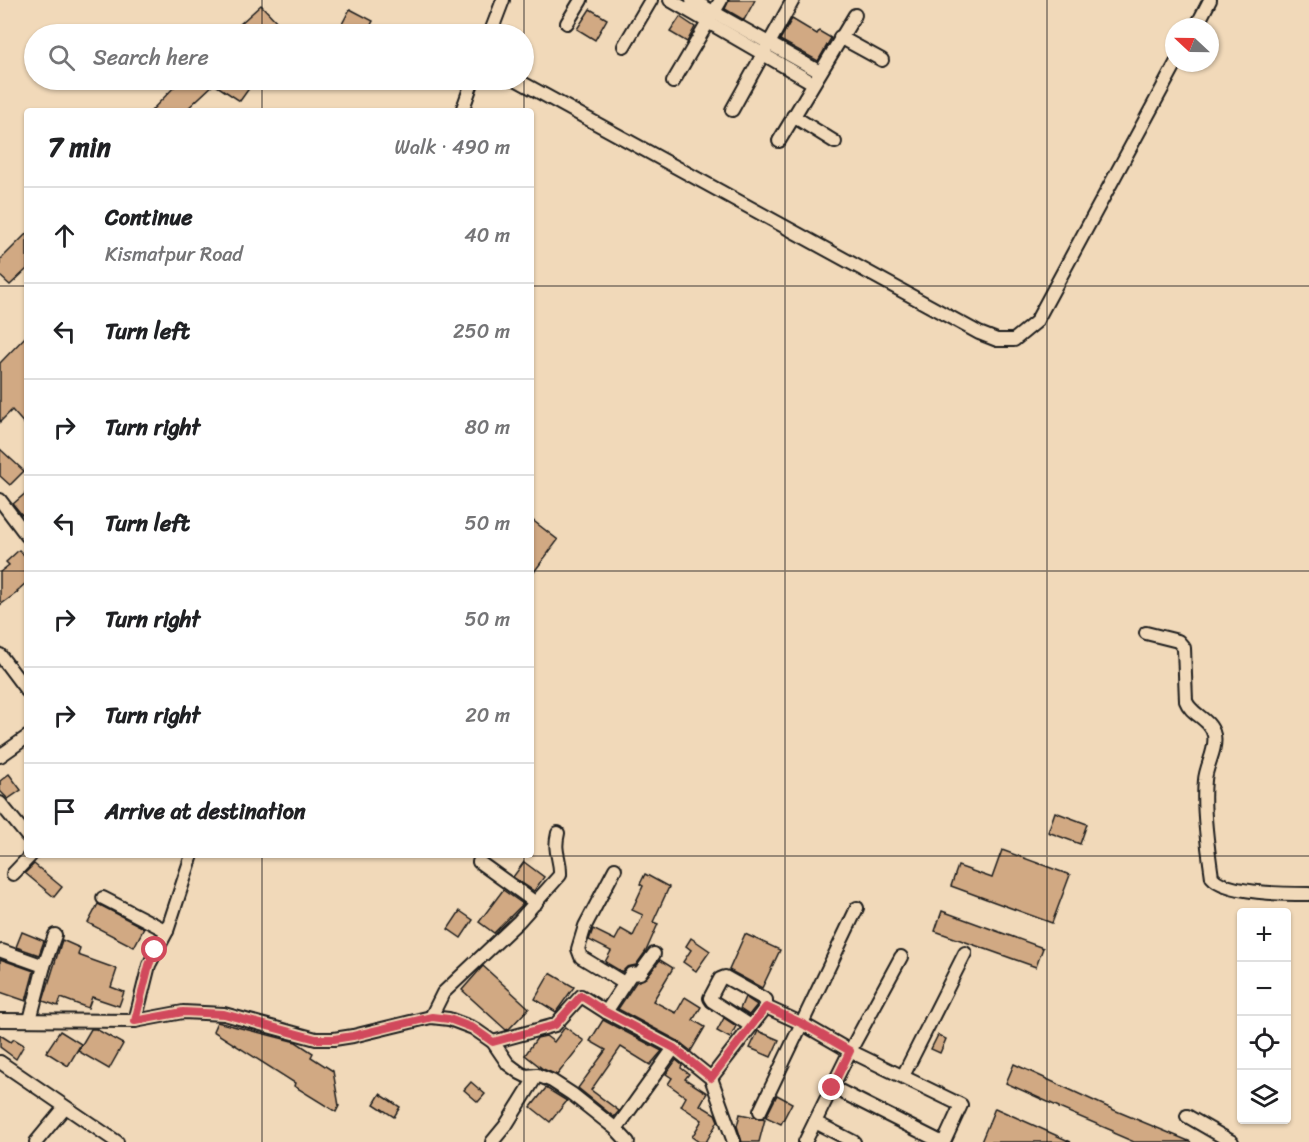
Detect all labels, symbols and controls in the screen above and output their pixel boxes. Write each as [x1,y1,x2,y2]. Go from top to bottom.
north arrow [1165,18,1219,72]
search box [24,24,534,90]
text: Search here [93,38,209,77]
icon: search [45,41,78,74]
text: 7 min [48,124,111,170]
text: Walk · 490 m [394,130,510,165]
text: Continue [105,198,193,237]
text: 40 m [464,218,510,253]
icon: ahead [48,219,81,252]
text: Kismatpur Road [105,237,243,272]
text: Turn left [105,312,190,351]
text: 250 m [453,314,510,349]
icon: left [48,315,81,348]
text: Turn right [105,408,200,447]
text: 80 m [465,410,510,445]
icon: right [48,411,81,444]
text: Turn left [105,504,190,543]
text: 50 m [465,506,510,541]
icon: left [48,507,81,540]
text: Turn right [105,600,200,639]
text: 50 m [465,602,510,637]
icon: right [48,603,81,636]
text: Turn right [105,696,200,735]
text: 20 m [465,698,510,733]
icon: right [48,699,81,732]
text: Arrive at destination [105,792,306,831]
icon: arrive [48,795,81,828]
map controls [1237,908,1291,1124]
button: + [1237,908,1291,962]
route start [141,936,167,962]
button: − [1237,962,1291,1016]
button: locate [1237,1016,1291,1070]
button: layers [1237,1070,1291,1124]
route end [818,1074,844,1100]

